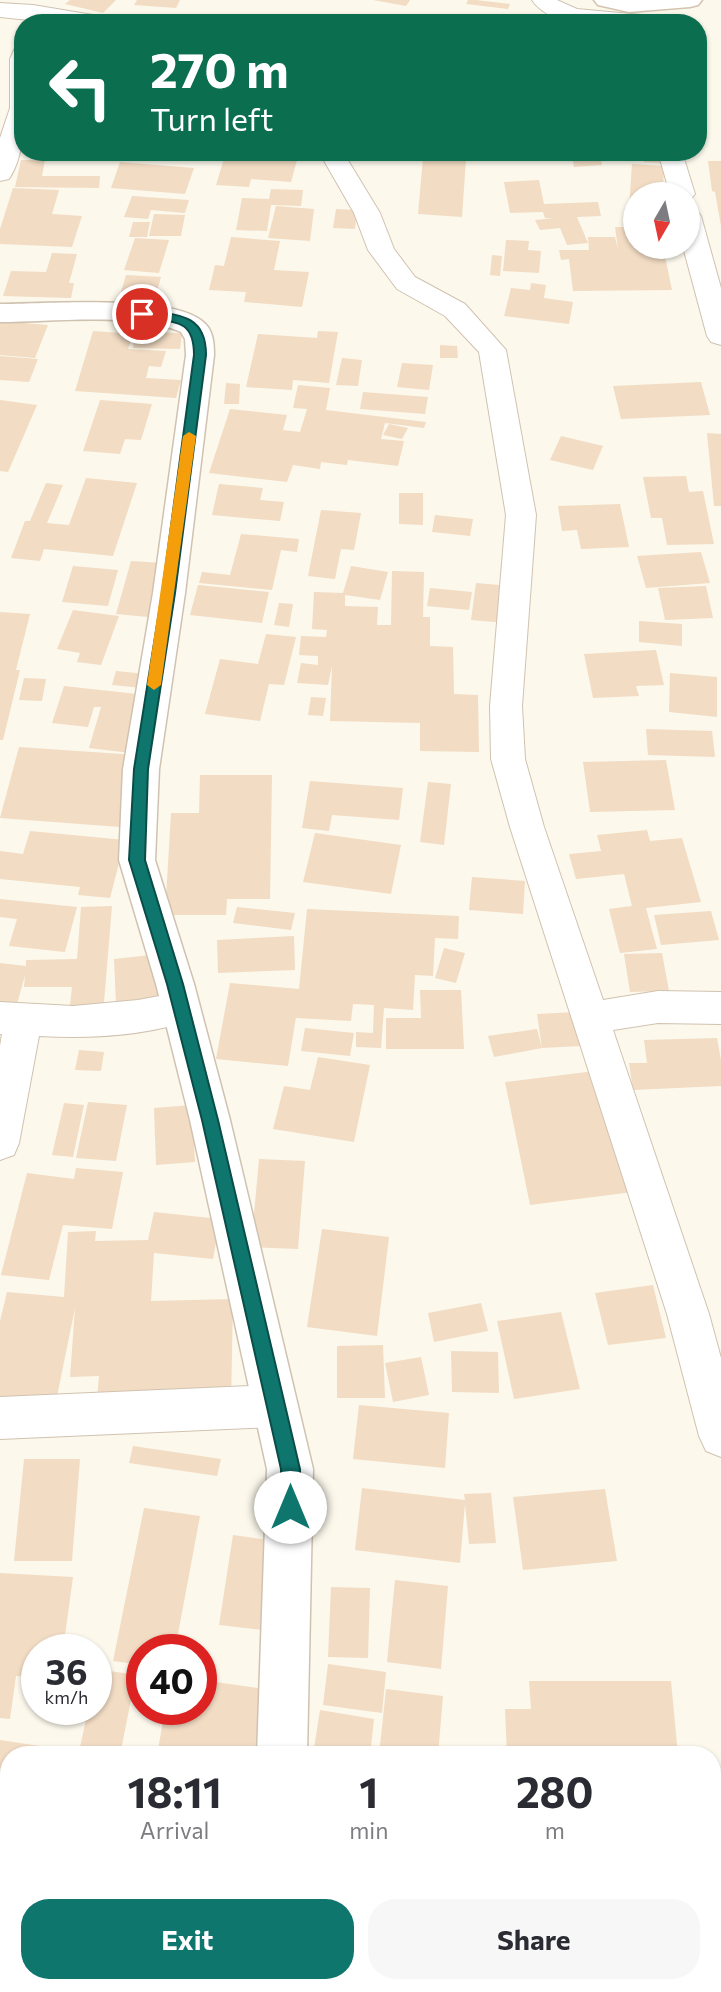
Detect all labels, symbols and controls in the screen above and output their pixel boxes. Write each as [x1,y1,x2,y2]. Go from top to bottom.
text: 270 m [150,38,289,98]
icon: left [35,42,126,133]
text: Turn left [150,98,274,138]
north arrow [623,182,700,259]
map controls [623,182,700,259]
pin [112,284,172,344]
icon: arrive [123,295,161,333]
position arrow [253,1470,327,1544]
speed limit sign: 40 [126,1634,217,1725]
text: 36 [46,1649,87,1692]
text: km/h [45,1686,88,1708]
text: 18:11 [128,1765,222,1817]
text: 1 [359,1765,378,1817]
text: 280 [516,1765,593,1817]
text: Arrival [140,1816,209,1844]
text: min [349,1816,388,1844]
text: m [545,1816,565,1844]
button: Exit [21,1899,354,1979]
button: Share [368,1899,700,1979]

